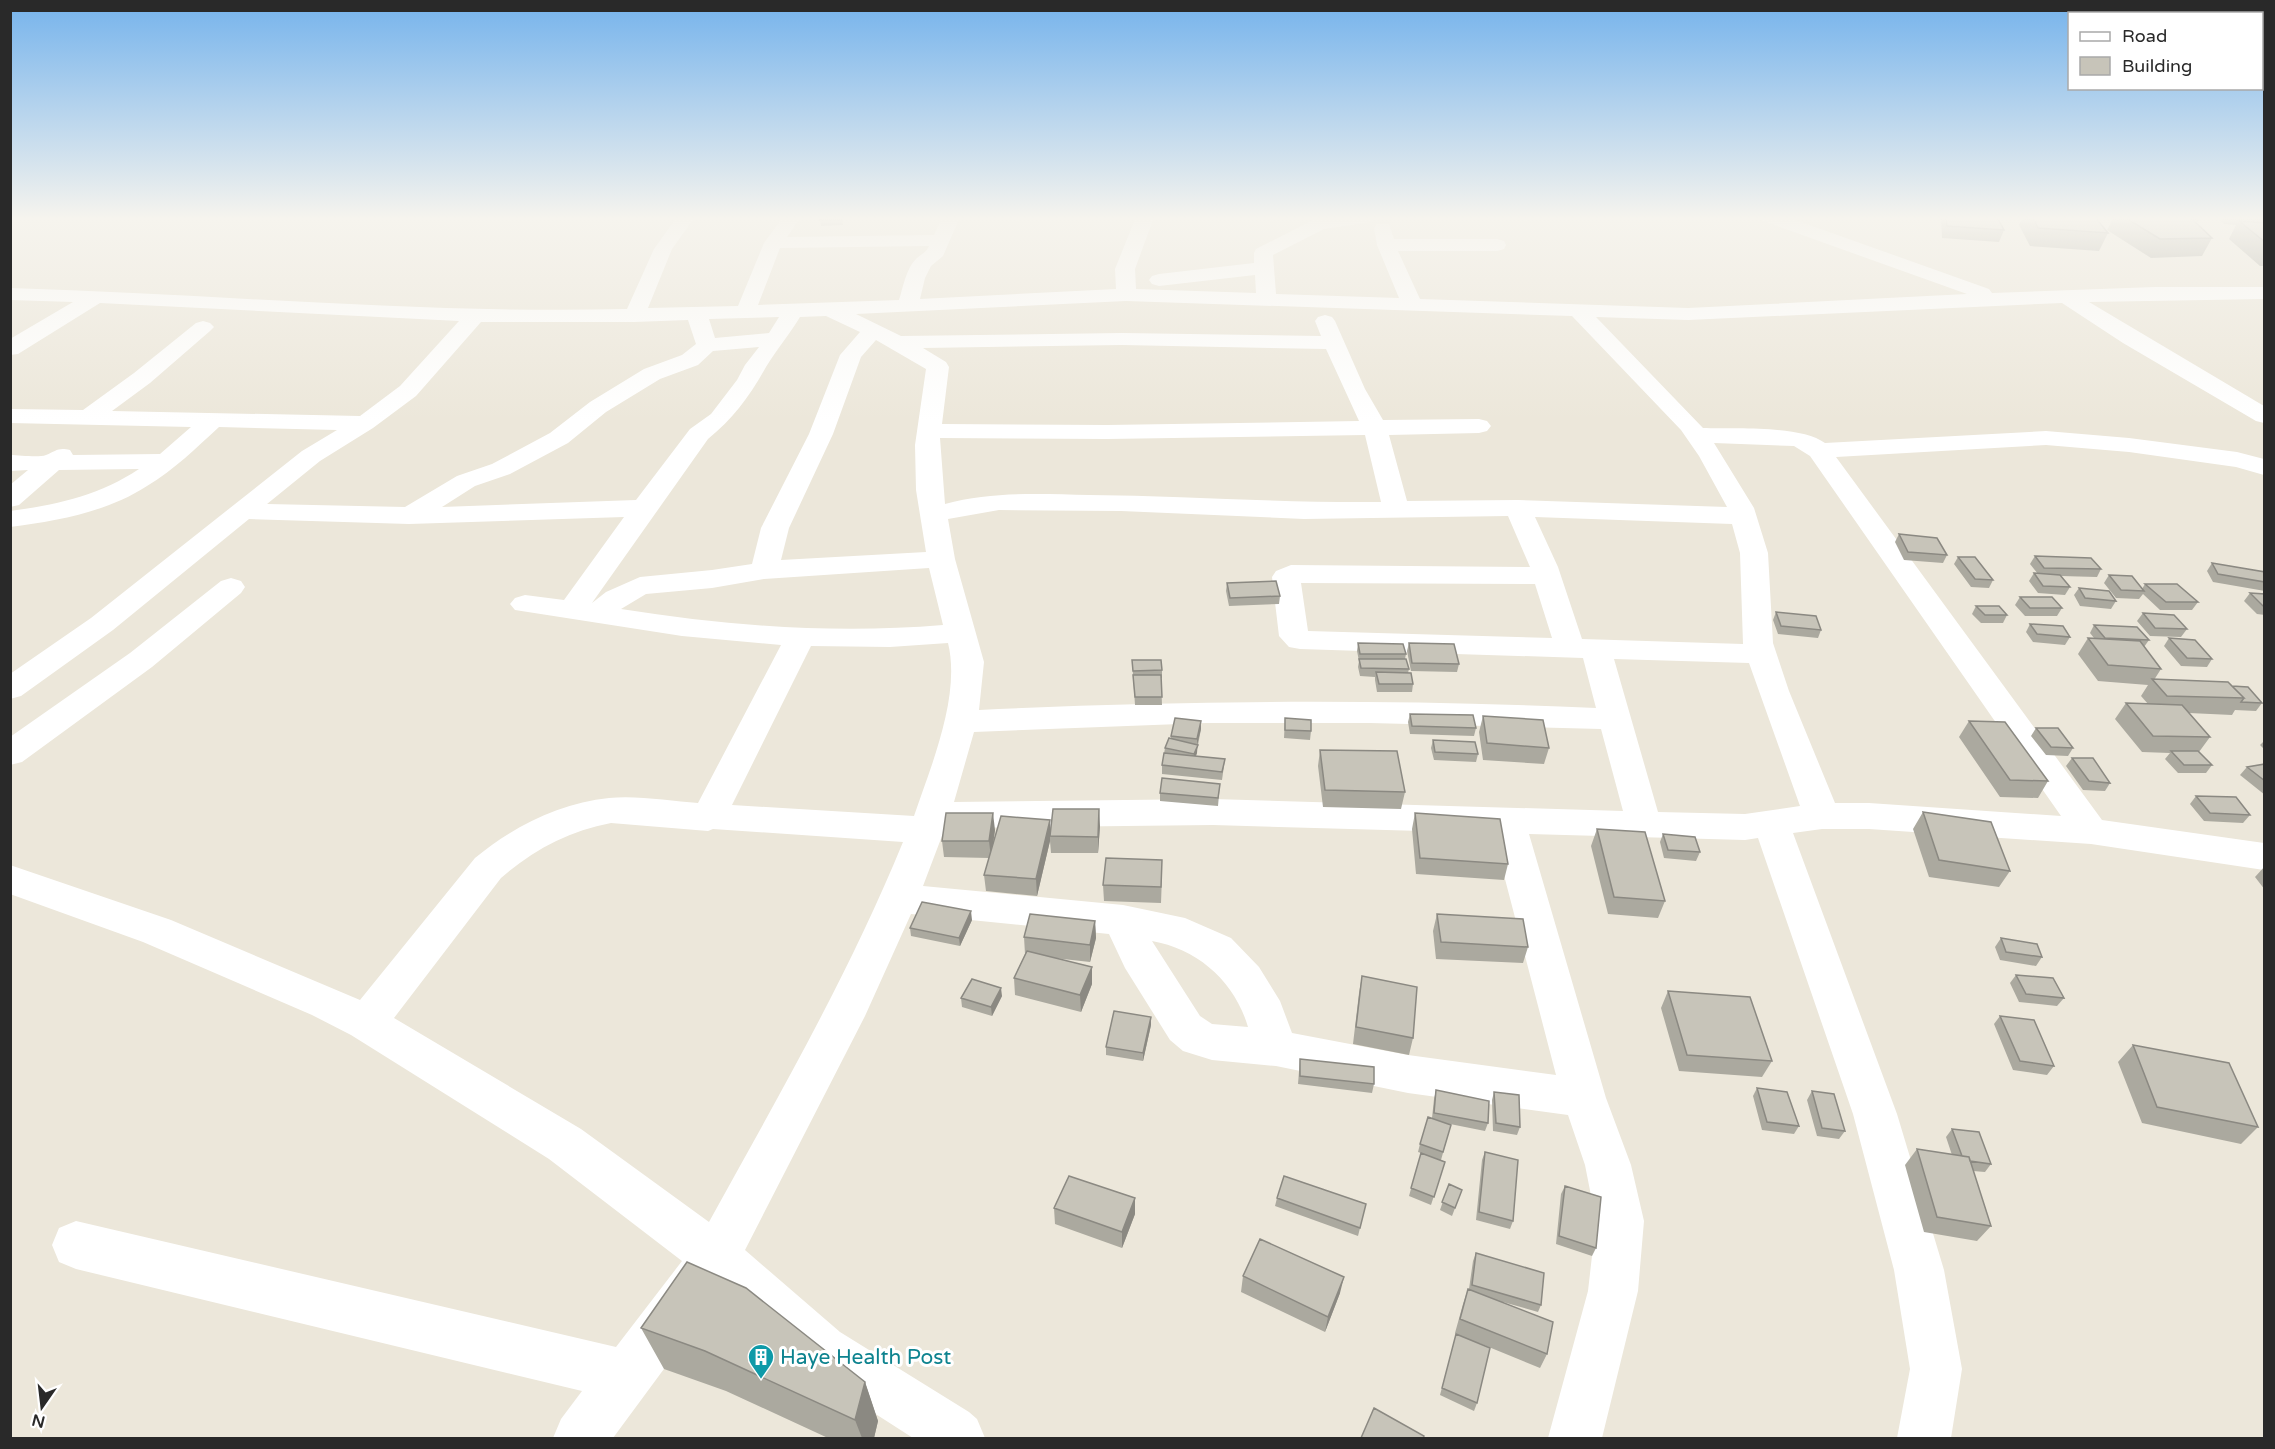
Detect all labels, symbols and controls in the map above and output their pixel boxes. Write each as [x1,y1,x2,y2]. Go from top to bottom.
legend [2068,12,2263,90]
text: Road [2122,25,2167,47]
text: Building [2122,55,2192,77]
building icon: Haye Health Post [746,1342,776,1380]
place label: Haye Health Post [780,1345,951,1370]
north arrow [12,1377,72,1437]
text: N [30,1409,47,1432]

